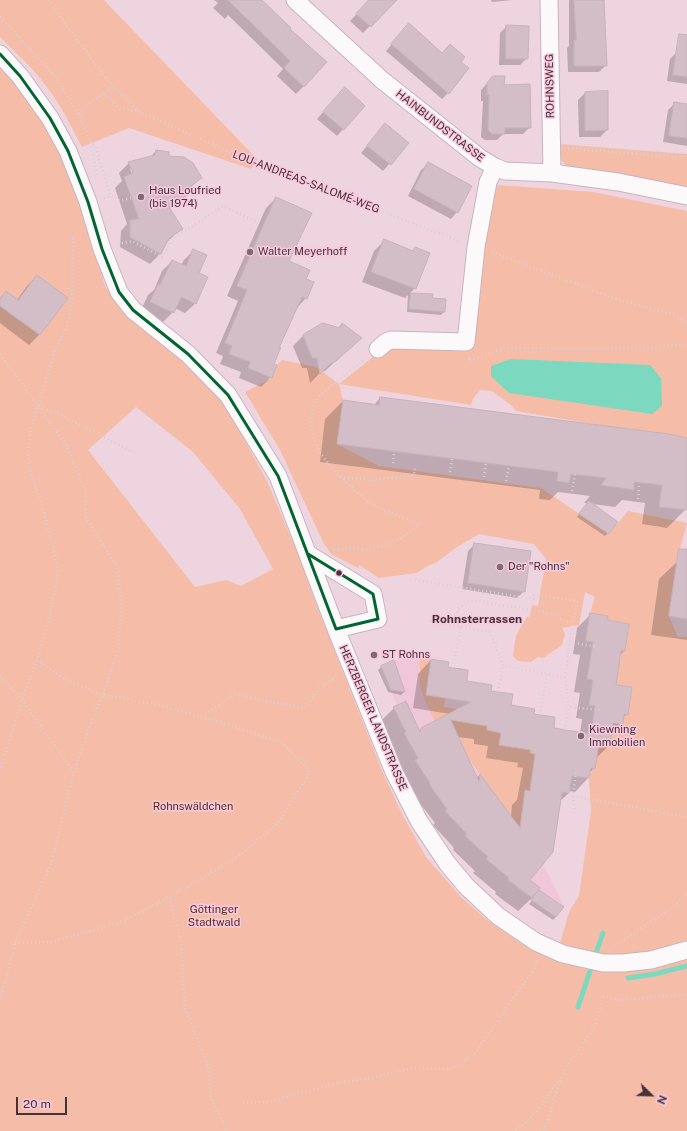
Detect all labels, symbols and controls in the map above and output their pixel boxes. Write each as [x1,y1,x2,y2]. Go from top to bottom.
street label: ROHNSWEG [543,54,557,118]
street label: HAINBUNDSTRASSE [393,87,487,165]
street label: LOU-ANDREAS-SALOMÉ-WEG [230,148,382,216]
place label: Haus Loufried (bis 1974) [149,184,221,210]
marker: Haus Loufried (bis 1974) [136,192,146,202]
place label: Walter Meyerhoff [258,245,347,259]
marker: Walter Meyerhoff [245,247,255,257]
place label: Der "Rohns" [508,560,570,574]
marker: Der "Rohns" [495,562,505,572]
unlabelled marker [334,568,344,578]
district label: Rohnsterrassen [432,612,522,626]
street label: HERZBERGER LANDSTRASSE [336,643,410,793]
place label: ST Rohns [382,648,430,662]
marker: ST Rohns [369,650,379,660]
place label: Kiewning Immobilien [589,723,645,749]
marker: Kiewning Immobilien [576,731,586,741]
park label: Rohnswäldchen [153,800,233,814]
park label: Göttinger Stadtwald [188,903,240,929]
north arrow [631,1075,671,1115]
scale bar [18,1089,69,1115]
text: N [655,1093,669,1106]
text: 20 m [23,1097,51,1111]

